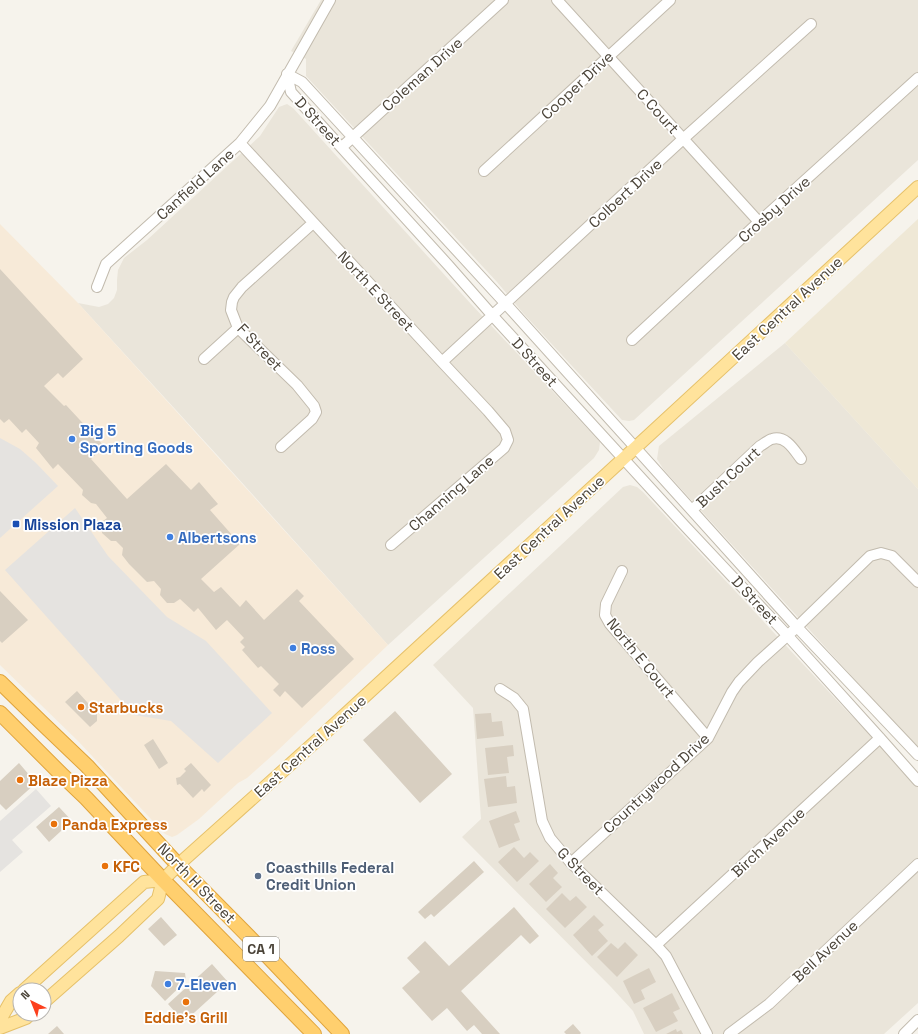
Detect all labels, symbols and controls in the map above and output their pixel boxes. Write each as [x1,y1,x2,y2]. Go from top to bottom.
street label: Coleman Drive [378,33,466,115]
street label: Cooper Drive [537,47,617,123]
street label: C Court [633,85,683,138]
street label: D Street [291,92,345,150]
street label: Canfield Lane [152,144,238,224]
street label: Colbert Drive [584,154,666,232]
street label: Crosby Drive [734,171,814,246]
street label: North E Street [334,247,418,335]
street label: East Central Avenue [728,252,846,364]
street label: F Street [233,319,287,375]
street label: D Street [508,333,562,391]
place label: Big 5 Sporting Goods [80,421,193,457]
marker: Big 5 Sporting Goods [67,434,77,444]
street label: Bush Court [692,442,764,511]
street label: Channing Lane [404,451,498,535]
street label: East Central Avenue [490,471,608,583]
place label: Mission Plaza [24,515,122,534]
marker: Mission Plaza [11,519,21,529]
place label: Albertsons [178,528,257,547]
marker: Albertsons [165,532,175,542]
street label: D Street [728,572,782,628]
street label: North E Court [603,614,679,702]
place label: Ross [301,639,336,658]
marker: Ross [288,643,298,653]
street label: East Central Avenue [250,691,370,801]
place label: Starbucks [89,698,163,717]
marker: Starbucks [76,702,86,712]
street label: Countrywood Drive [599,729,713,837]
place label: Blaze Pizza [28,771,108,790]
marker: Blaze Pizza [15,775,25,785]
street label: Birch Avenue [727,803,809,881]
place label: Panda Express [62,815,168,834]
marker: Panda Express [49,819,59,829]
street label: North H Street [154,839,240,927]
street label: G Street [553,843,609,899]
place label: KFC [113,857,140,876]
place label: Coasthills Federal Credit Union [266,858,394,894]
marker: KFC [100,861,110,871]
marker: Coasthills Federal Credit Union [253,871,263,881]
street label: Bell Avenue [788,916,862,986]
road number: CA 1 [243,937,279,961]
place label: 7-Eleven [176,975,237,994]
marker: 7-Eleven [163,979,173,989]
north arrow [12,982,52,1022]
text: N [18,987,33,1002]
marker: Eddie's Grill [181,997,191,1007]
place label: Eddie's Grill [144,1008,228,1027]

